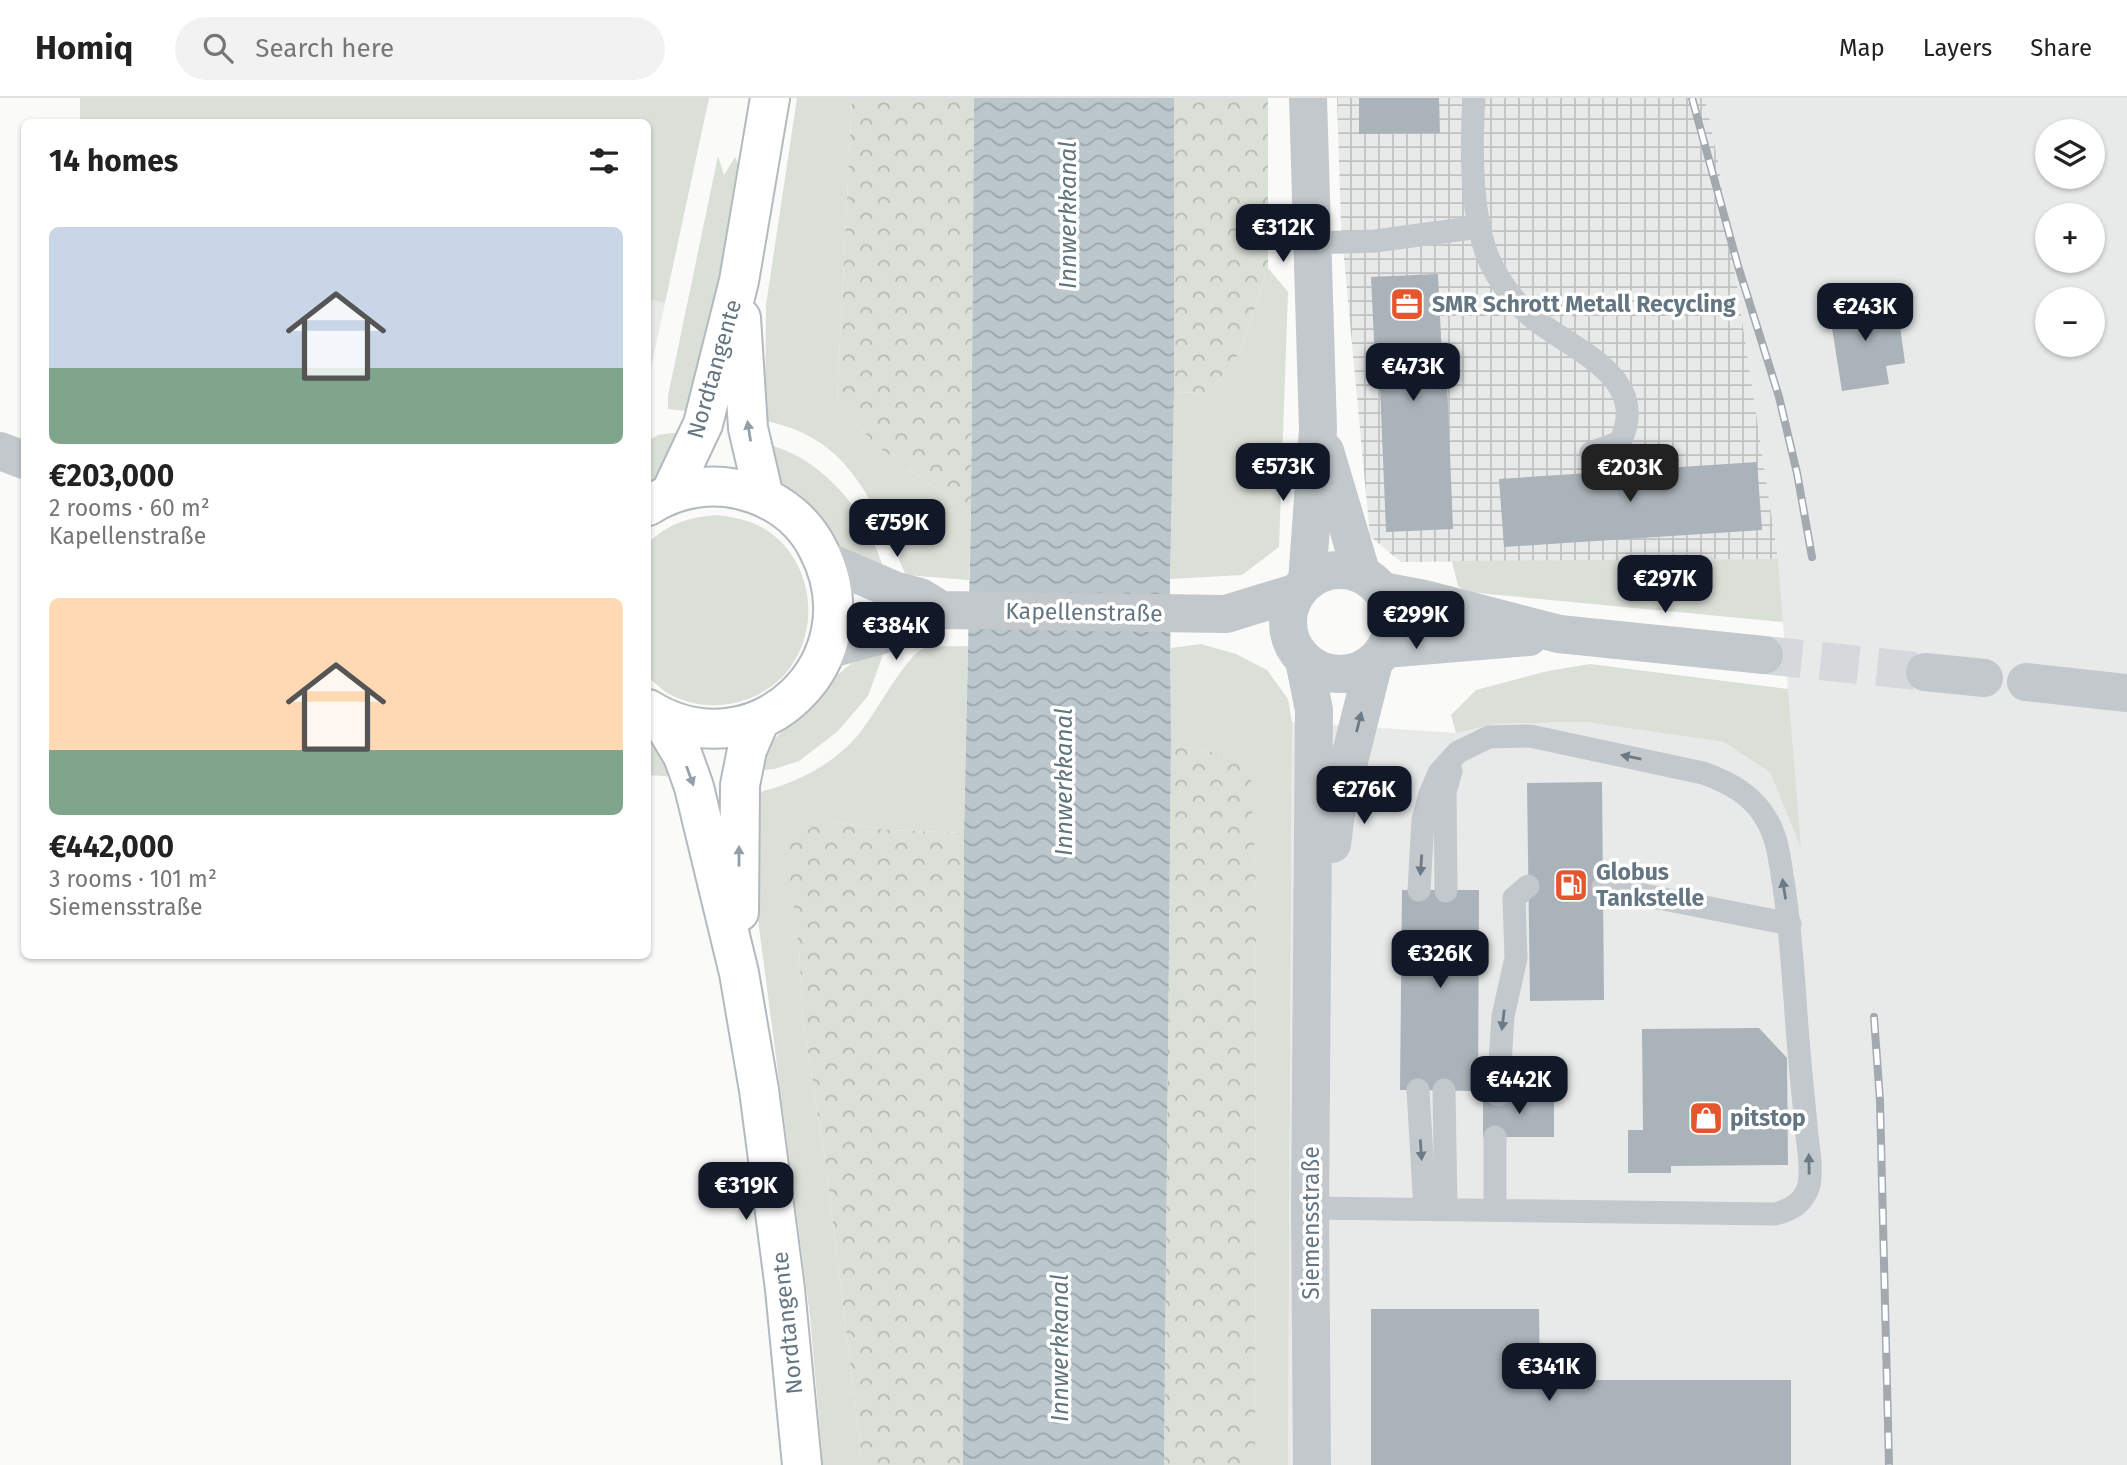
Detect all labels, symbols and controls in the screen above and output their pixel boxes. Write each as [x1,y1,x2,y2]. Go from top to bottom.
search box [175,17,665,80]
text: Homiq [35,28,133,68]
icon: search [199,29,237,67]
text: Search here [255,33,394,64]
text: Map [1839,34,1885,62]
text: Layers [1923,34,1992,62]
text: Share [2030,34,2092,62]
map controls [2035,119,2105,357]
button: layers [2035,119,2105,189]
water label: Innwerkkanal [1054,141,1082,289]
icon: filters [585,142,623,180]
text: 14 homes [49,143,178,179]
button: + [2035,203,2105,273]
pin: €312K [1234,204,1332,264]
text: €312K [1252,213,1314,241]
icon: home [273,273,399,399]
pin: €243K [1816,284,1914,343]
office icon: SMR Schrott Metall Recycling [1388,285,1426,323]
button: − [2035,287,2105,357]
place label: SMR Schrott Metall Recycling [1432,290,1736,318]
text: €243K [1833,292,1897,320]
street label: Nordtangente [681,296,747,442]
pin: €473K [1364,344,1462,403]
text: €473K [1382,352,1444,380]
one-way arrow [743,420,754,442]
pin: €573K [1234,444,1332,503]
pin: €203K [1581,444,1679,504]
text: €573K [1252,452,1314,480]
text: €203K [1598,453,1663,481]
text: €203,000 [49,458,174,494]
text: 2 rooms · 60 m² [49,494,210,522]
pin: €759K [848,500,946,559]
text: €759K [865,508,929,536]
text: Kapellenstraße [49,522,206,550]
pin: €297K [1616,556,1714,615]
text: €297K [1634,564,1696,592]
pin: €299K [1367,592,1465,651]
street label: Kapellenstraße [1005,597,1163,627]
text: €299K [1383,600,1449,628]
pin: €384K [847,602,945,662]
text: €384K [863,611,929,639]
icon: home [273,644,399,770]
water label: Innwerkkanal [1050,708,1078,856]
one-way arrow [1354,711,1365,733]
one-way arrow [1620,752,1642,763]
one-way arrow [685,766,696,787]
pin: €276K [1315,766,1413,826]
text: €276K [1333,775,1395,803]
text: €442,000 [49,829,174,865]
one-way arrow [734,845,745,867]
one-way arrow [1415,854,1426,876]
place label: Globus Tankstelle [1596,858,1705,912]
text: 3 rooms · 101 m² [49,865,217,893]
fuel station icon: Globus Tankstelle [1552,866,1590,904]
one-way arrow [1778,878,1789,900]
text: Siemensstraße [49,893,203,921]
pin: €326K [1391,930,1489,990]
text: €326K [1408,939,1472,967]
one-way arrow [1498,1009,1509,1031]
pin: €442K [1470,1056,1568,1116]
text: €442K [1487,1065,1551,1093]
shop icon: pitstop [1687,1099,1725,1137]
place label: pitstop [1730,1104,1806,1132]
one-way arrow [1416,1139,1427,1161]
street label: Siemensstraße [1297,1146,1325,1300]
one-way arrow [1803,1153,1815,1175]
pin: €319K [697,1162,795,1222]
text: €319K [714,1171,778,1199]
street label: Nordtangente [766,1250,808,1396]
water label: Innwerkkanal [1046,1274,1074,1422]
pin: €341K [1500,1344,1598,1403]
text: €341K [1518,1352,1580,1380]

